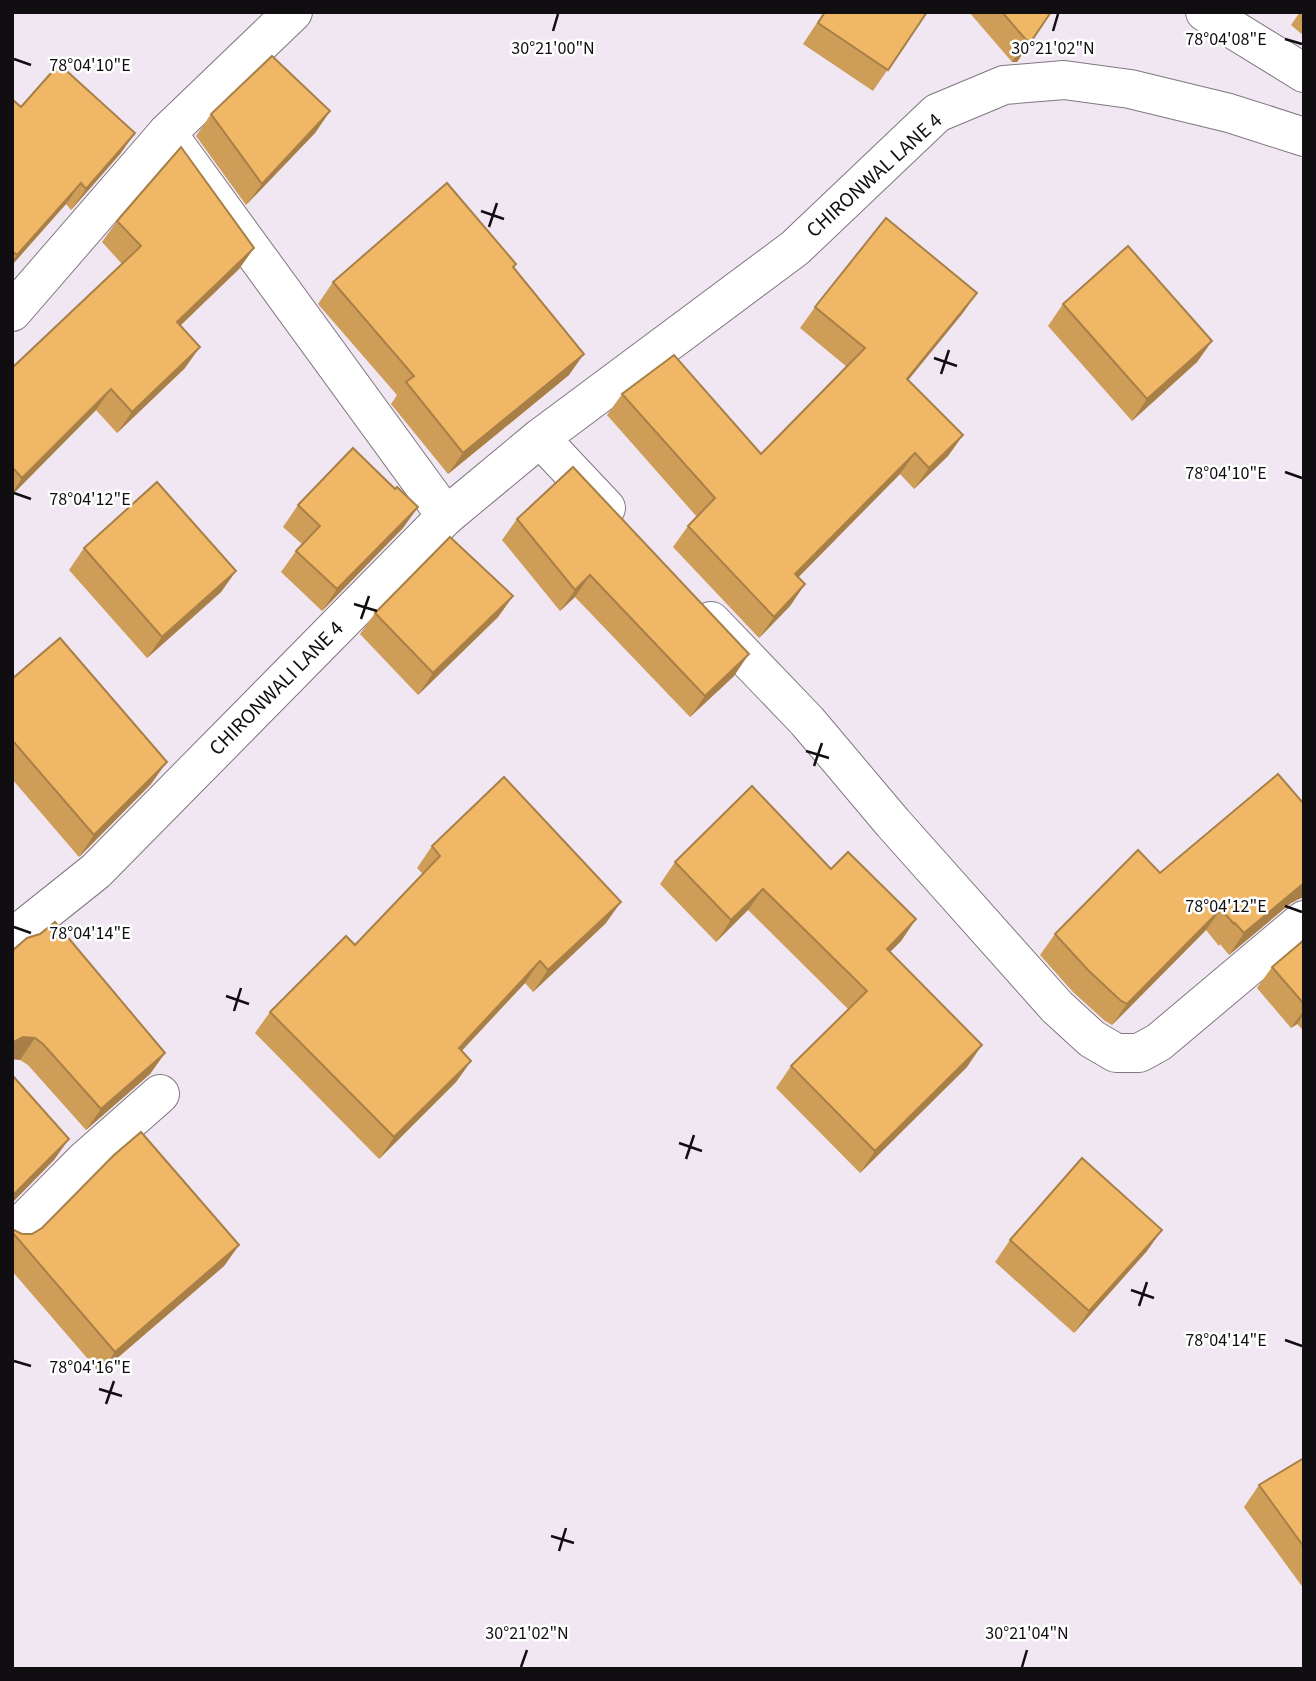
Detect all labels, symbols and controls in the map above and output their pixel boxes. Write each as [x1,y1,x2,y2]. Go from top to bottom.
text: 78°04'08"E [1185,27,1267,52]
text: 30°21'00"N [511,36,595,61]
text: 30°21'02"N [1011,36,1095,61]
text: 78°04'10"E [49,53,131,78]
street label: CHIRONWAL LANE 4 [799,106,949,244]
text: 78°04'10"E [1185,461,1267,486]
text: 78°04'12"E [49,487,131,512]
street label: CHIRONWALI LANE 4 [202,614,350,762]
text: 78°04'12"E [1185,894,1267,919]
text: 78°04'14"E [49,921,131,946]
text: 78°04'14"E [1185,1328,1267,1353]
text: 78°04'16"E [49,1355,131,1380]
text: 30°21'02"N [485,1621,569,1646]
text: 30°21'04"N [985,1621,1069,1646]

